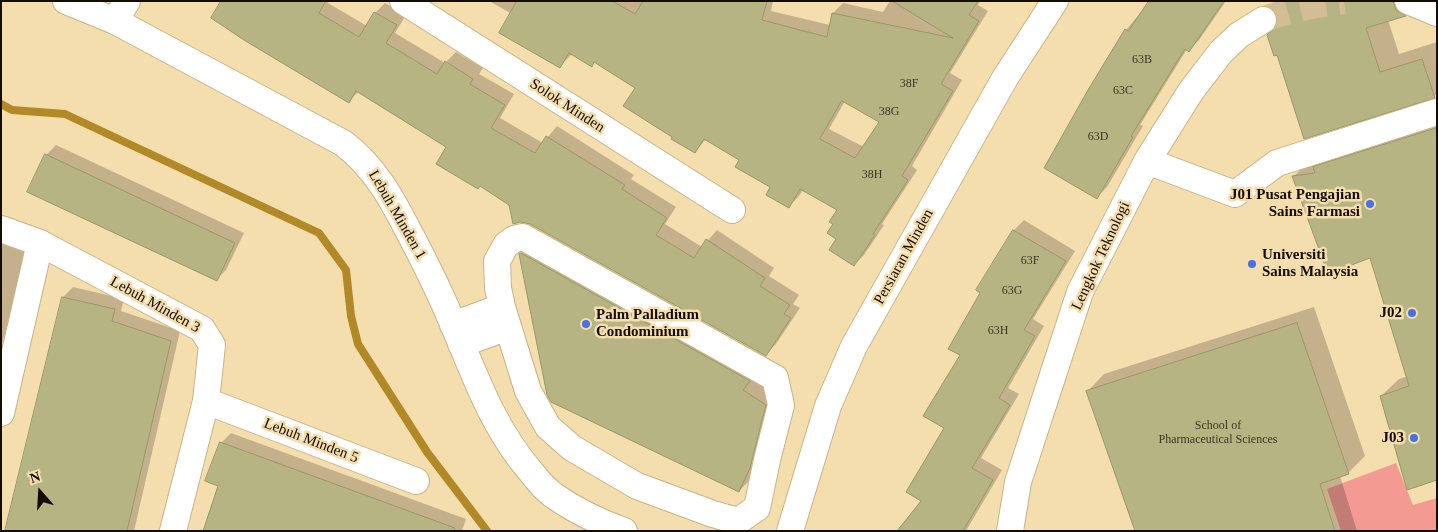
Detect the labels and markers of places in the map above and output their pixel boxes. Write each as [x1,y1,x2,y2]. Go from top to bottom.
place label: J01 Pusat Pengajian Sains Farmasi [1230,186,1360,221]
marker: J01 Pusat Pengajian Sains Farmasi [1364,198,1376,210]
place label: Universiti Sains Malaysia [1262,246,1358,281]
marker: Universiti Sains Malaysia [1246,258,1258,270]
place label: J02 [1380,304,1402,322]
place label: Palm Palladium Condominium [596,306,699,341]
marker: J02 [1406,307,1418,319]
marker: Palm Palladium Condominium [580,318,592,330]
place label: J03 [1382,429,1404,447]
marker: J03 [1408,432,1420,444]

